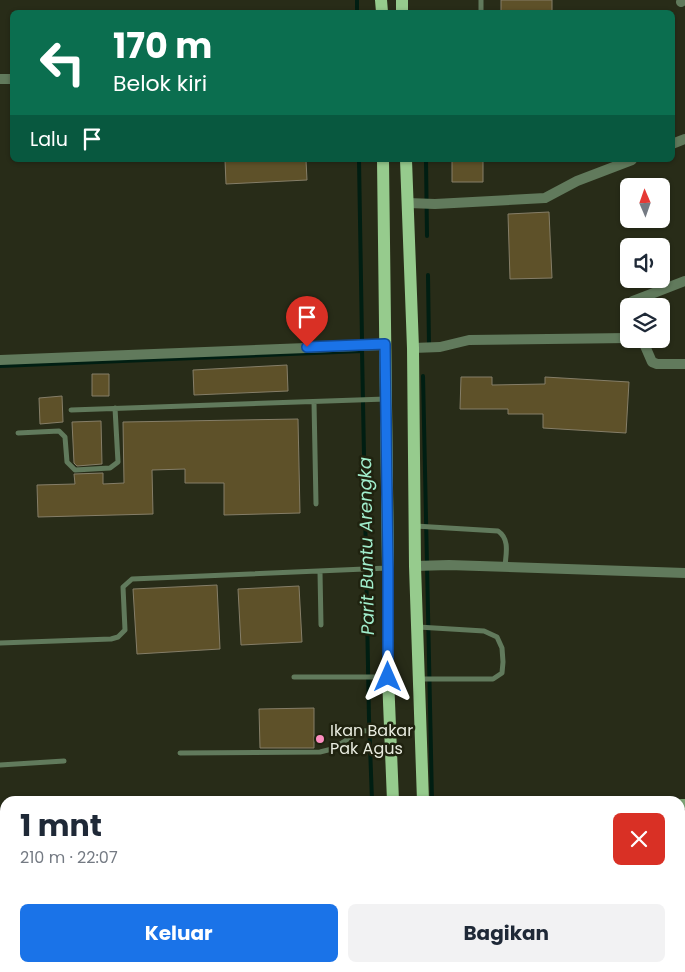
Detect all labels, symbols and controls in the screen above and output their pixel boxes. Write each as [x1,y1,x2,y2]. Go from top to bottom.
text: 170 m [113,21,212,70]
icon: left [30,30,95,95]
text: Belok kiri [113,68,207,99]
icon: arrive [78,125,106,153]
text: Lalu [30,126,68,153]
north arrow [620,178,670,228]
map controls [620,178,670,348]
button: sound [620,238,670,288]
pin [286,296,328,347]
button: layers [620,298,670,348]
icon: arrive [293,303,321,331]
water label: Parit Buntu Arengka [352,457,380,635]
position arrow [361,650,413,702]
place label: Ikan Bakar Pak Agus [330,719,413,760]
marker: Ikan Bakar Pak Agus [314,733,326,745]
text: 1 mnt [20,804,102,847]
button: close [613,813,665,865]
text: 210 m · 22:07 [20,846,118,869]
button: Keluar [20,904,338,962]
button: Bagikan [348,904,665,962]

